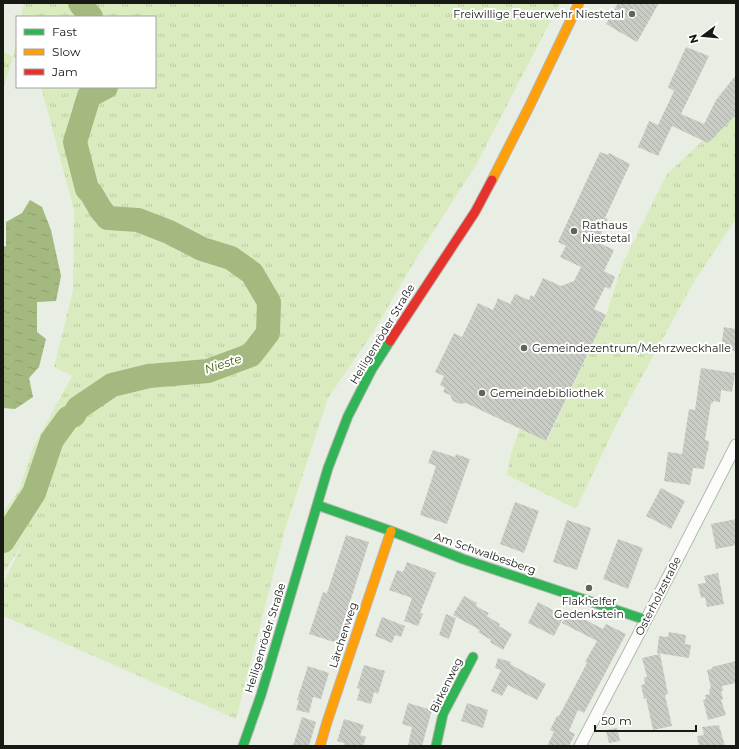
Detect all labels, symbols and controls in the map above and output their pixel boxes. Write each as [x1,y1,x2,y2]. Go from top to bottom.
place label: Freiwillige Feuerwehr Niestetal [453,7,624,21]
marker: Freiwillige Feuerwehr Niestetal [627,9,637,19]
legend [16,16,156,88]
north arrow [683,16,723,56]
text: Fast [52,24,77,39]
text: N [685,33,701,45]
text: Slow [52,44,81,59]
text: Jam [51,64,78,79]
place label: Rathaus Niestetal [582,218,631,245]
marker: Rathaus Niestetal [569,226,579,236]
street label: Heiligenröder Straße [347,281,418,387]
place label: Gemeindezentrum/Mehrzweckhalle [532,341,731,355]
marker: Gemeindezentrum/Mehrzweckhalle [519,343,529,353]
water label: Nieste [202,351,243,377]
place label: Gemeindebibliothek [490,386,604,400]
marker: Gemeindebibliothek [477,388,487,398]
street label: Am Schwalbesberg [432,529,538,577]
street label: Osterholzstraße [632,554,684,638]
street label: Heiligenröder Straße [242,581,289,695]
marker: Flakhelfer Gedenkstein [584,583,594,593]
place label: Flakhelfer Gedenkstein [554,594,624,621]
street label: Lärchenweg [326,600,360,670]
street label: Birkenweg [427,655,465,715]
scale bar [595,707,696,733]
text: 50 m [601,713,632,728]

